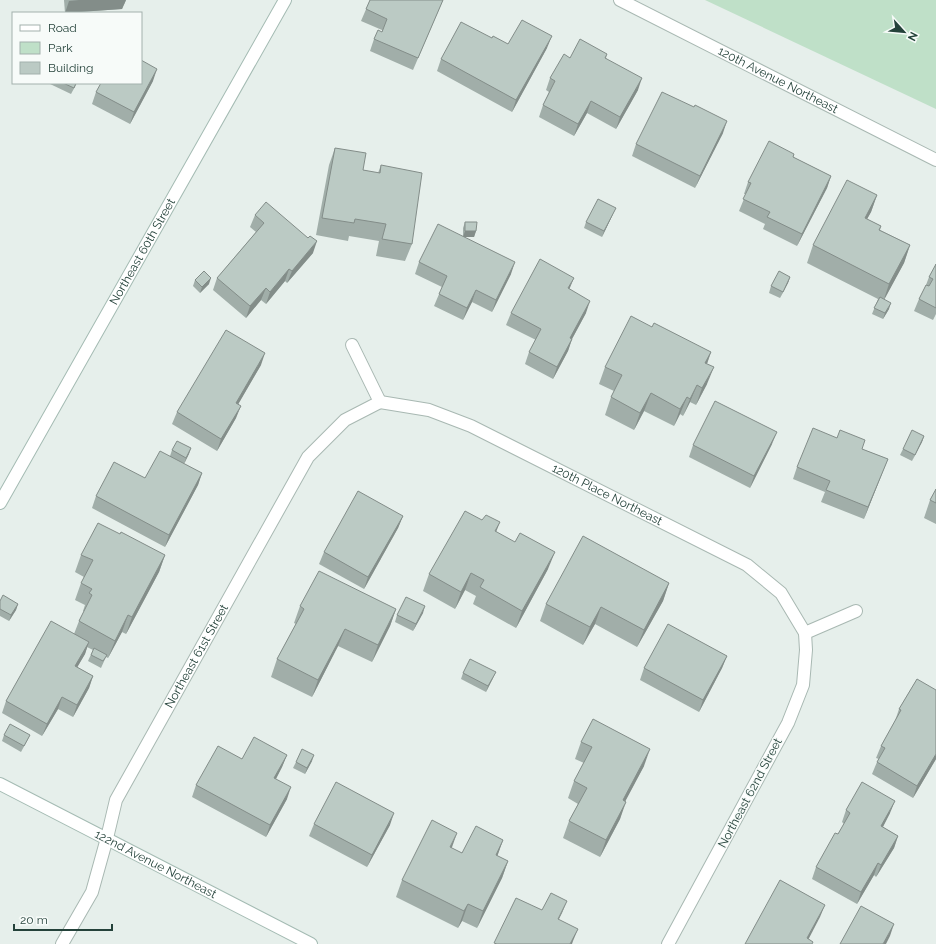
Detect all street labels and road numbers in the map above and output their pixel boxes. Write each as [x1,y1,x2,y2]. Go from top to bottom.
street label: 120th Avenue Northeast [716,44,840,116]
street label: Northeast 60th Street [107,196,178,307]
street label: 120th Place Northeast [550,461,665,528]
street label: Northeast 61st Street [162,602,231,710]
street label: Northeast 62nd Street [715,736,785,850]
street label: 122nd Avenue Northeast [92,827,219,901]

